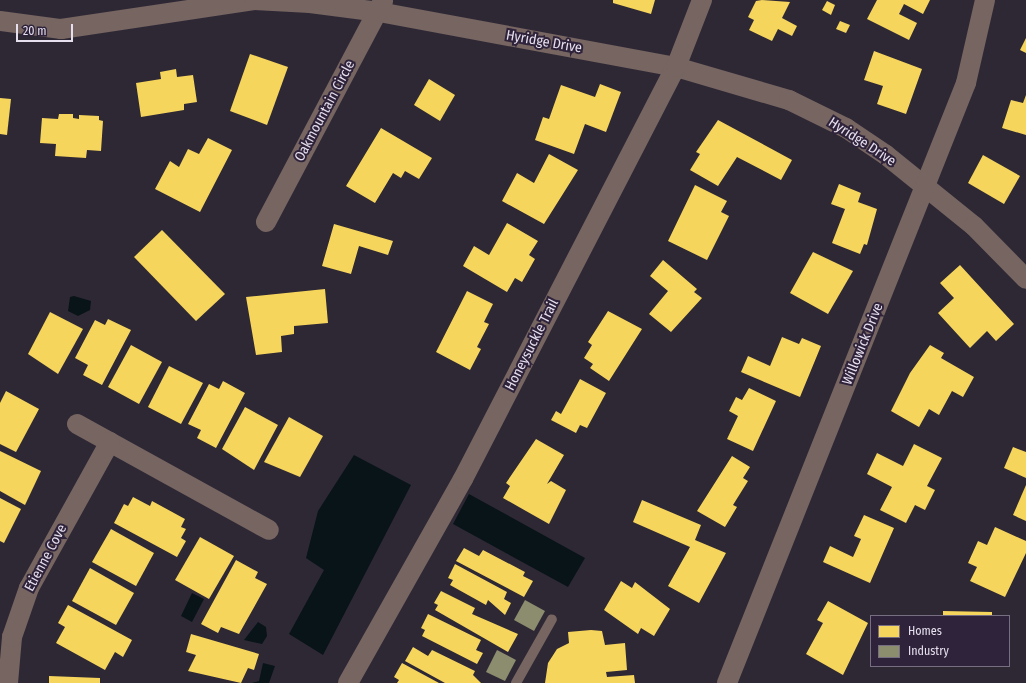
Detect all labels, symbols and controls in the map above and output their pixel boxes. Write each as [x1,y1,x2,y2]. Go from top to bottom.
scale bar [18,16,75,42]
text: 20 m [23,24,47,38]
street label: Hyridge Drive [505,27,583,57]
street label: Oakmountain Circle [291,58,359,164]
street label: Hyridge Drive [825,114,899,170]
street label: Honeysuckle Trail [502,296,562,394]
street label: Willowick Drive [839,301,887,387]
street label: Etienne Cove [21,522,71,594]
legend [870,615,1010,667]
text: Homes [908,624,942,638]
text: Industry [908,644,949,658]

